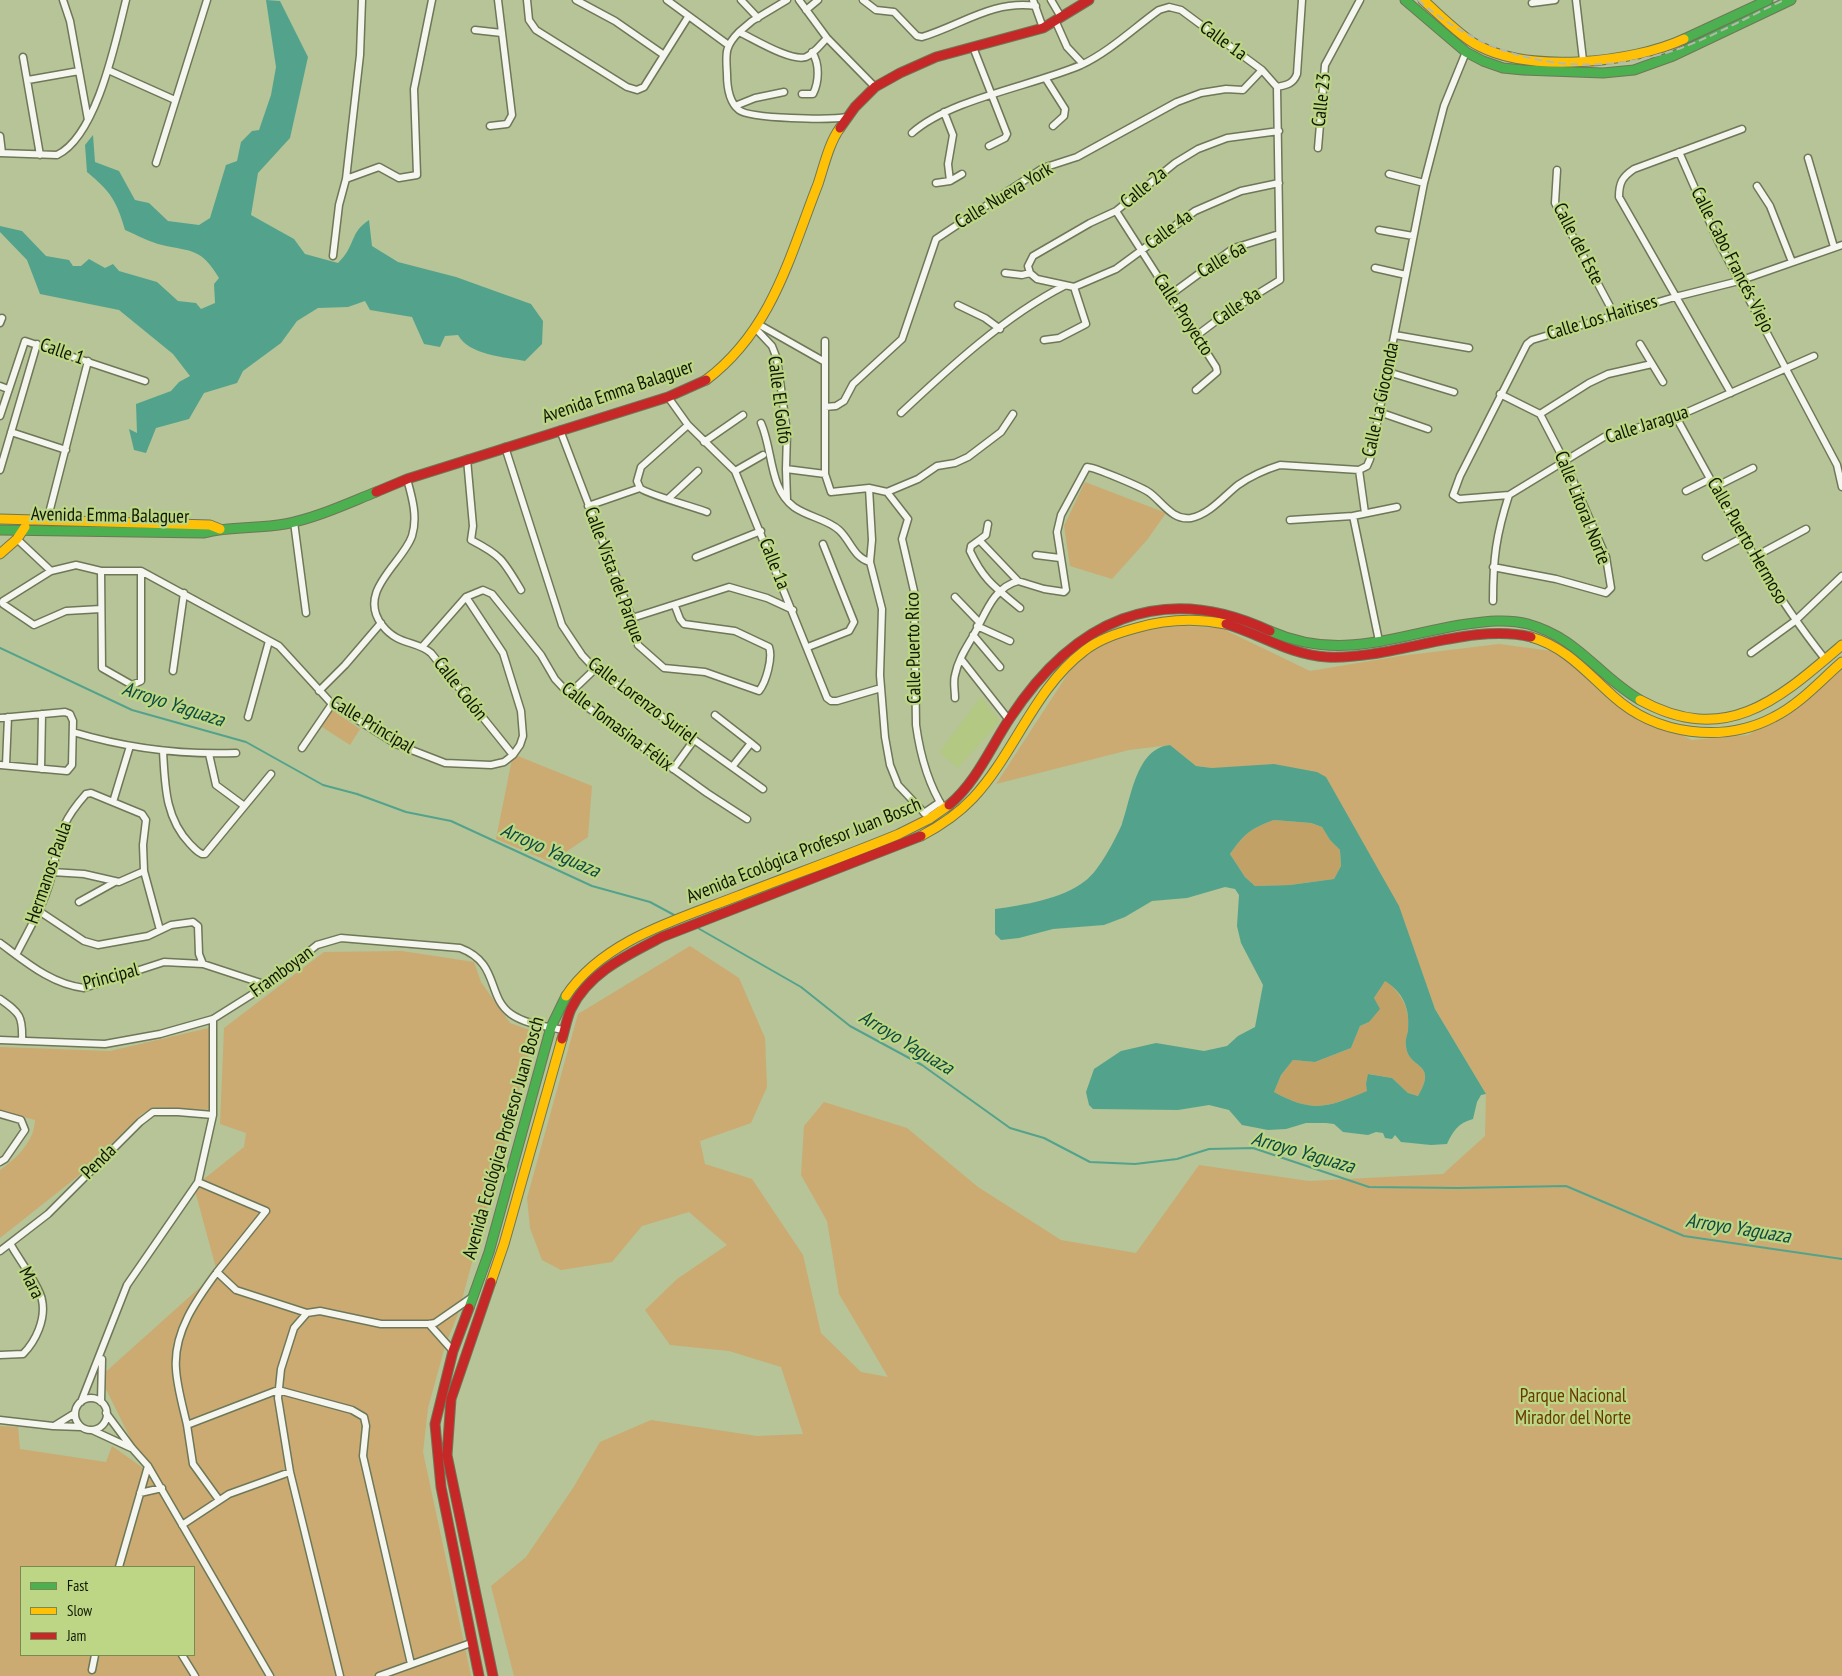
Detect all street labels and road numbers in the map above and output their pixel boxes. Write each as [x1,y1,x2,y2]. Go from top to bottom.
street label: Calle 1a [1195,16,1251,66]
street label: Calle 23 [1308,72,1336,128]
street label: Calle Nueva York [951,158,1057,234]
street label: Calle 2a [1116,162,1172,214]
street label: Calle Cabo Francés Viejo [1685,183,1779,337]
street label: Calle del Este [1548,199,1608,289]
street label: Calle 4a [1141,205,1197,255]
street label: Calle 6a [1193,237,1251,283]
street label: Calle Proyecto [1148,270,1218,360]
street label: Calle 8a [1209,283,1265,331]
street label: Calle Los Haitises [1544,290,1660,346]
street label: Calle 1 [37,334,87,370]
street label: Calle La Gioconda [1358,341,1404,459]
street label: Avenida Emma Balaguer [539,355,697,429]
street label: Calle El Golfo [762,355,796,445]
street label: Calle Jaragua [1603,401,1691,449]
street label: Calle Litoral Norte [1549,448,1615,568]
street label: Calle Puerto Hermoso [1702,474,1792,608]
street label: Avenida Emma Balaguer [31,503,189,529]
street label: Calle Vista del Parque [579,504,649,646]
street label: Calle 1a [754,535,794,593]
street label: Calle Puerto Rico [902,592,926,704]
street label: Calle Colón [428,653,492,725]
street label: Calle Lorenzo Suriel [583,653,701,749]
street label: Calle Tomasina Félix [557,678,677,776]
street label: Calle Principal [326,691,418,759]
street label: Avenida Ecológica Profesor Juan Bosch [683,793,925,909]
street label: Hermanos Paula [21,819,77,927]
street label: Framboyan [246,942,318,1002]
street label: Principal [81,959,141,995]
street label: Avenida Ecológica Profesor Juan Bosch [458,1014,550,1262]
street label: Penda [77,1140,121,1184]
street label: Mara [13,1263,49,1303]

